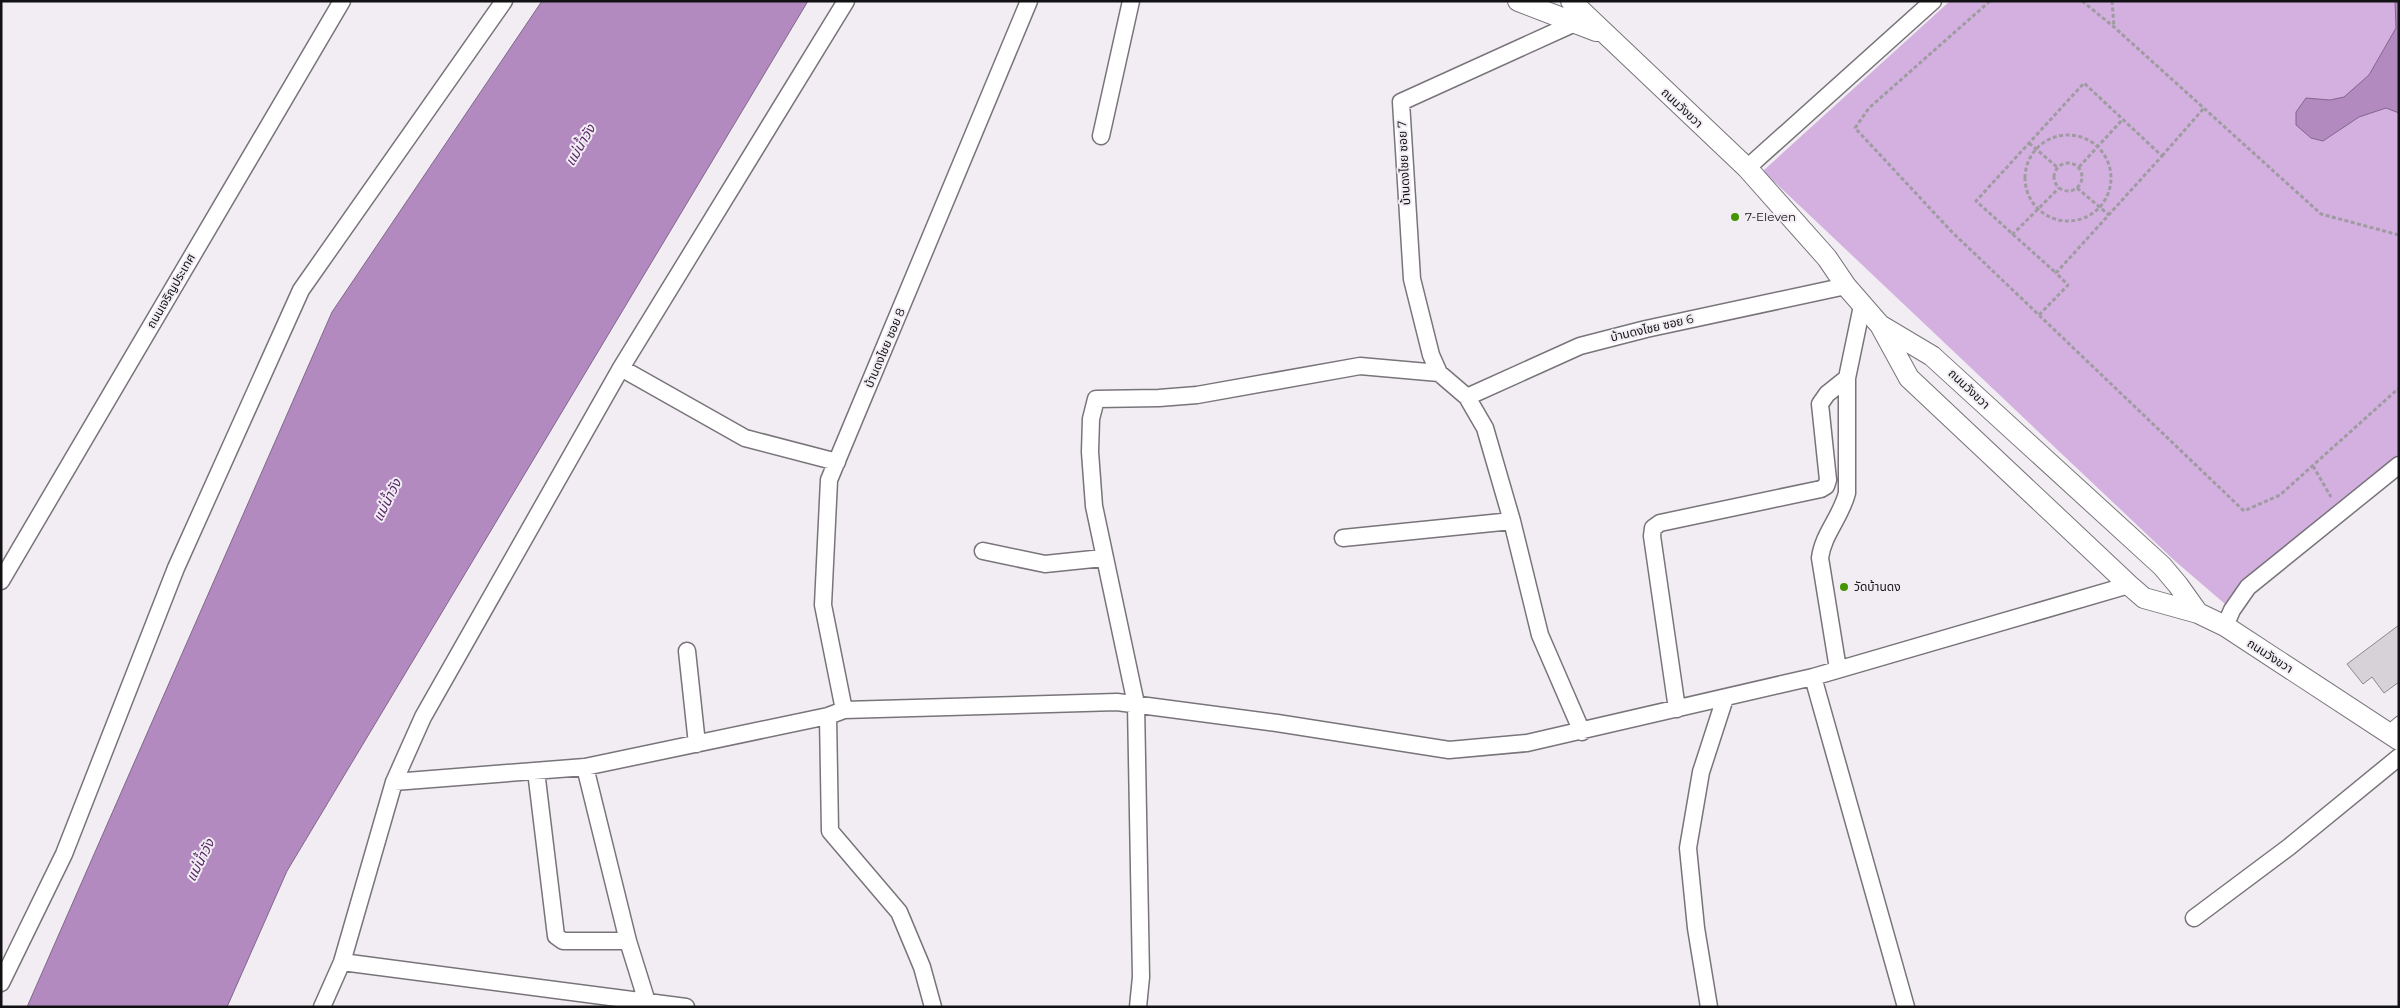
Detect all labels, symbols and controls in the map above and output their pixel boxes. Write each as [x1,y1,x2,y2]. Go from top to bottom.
street label: ถนนวังขวา [1658,85,1706,131]
water label: แม่น้ำวัง [560,119,600,169]
street label: บ้านดงไชย ซอย 7 [1394,120,1413,206]
place label: 7-Eleven [1745,209,1796,224]
marker: 7-Eleven [1729,211,1741,223]
street label: ถนนเจริญประเทศ [143,251,198,331]
street label: บ้านดงไชย ซอย 8 [861,305,908,390]
street label: บ้านดงไชย ซอย 6 [1609,311,1695,344]
street label: ถนนวังขวา [1945,366,1993,412]
water label: แม่น้ำวัง [368,474,406,524]
place label: วัดบ้านดง [1854,579,1901,594]
marker: วัดบ้านดง [1838,581,1850,593]
street label: ถนนวังขวา [2245,635,2296,676]
water label: แม่น้ำวัง [181,834,219,884]

